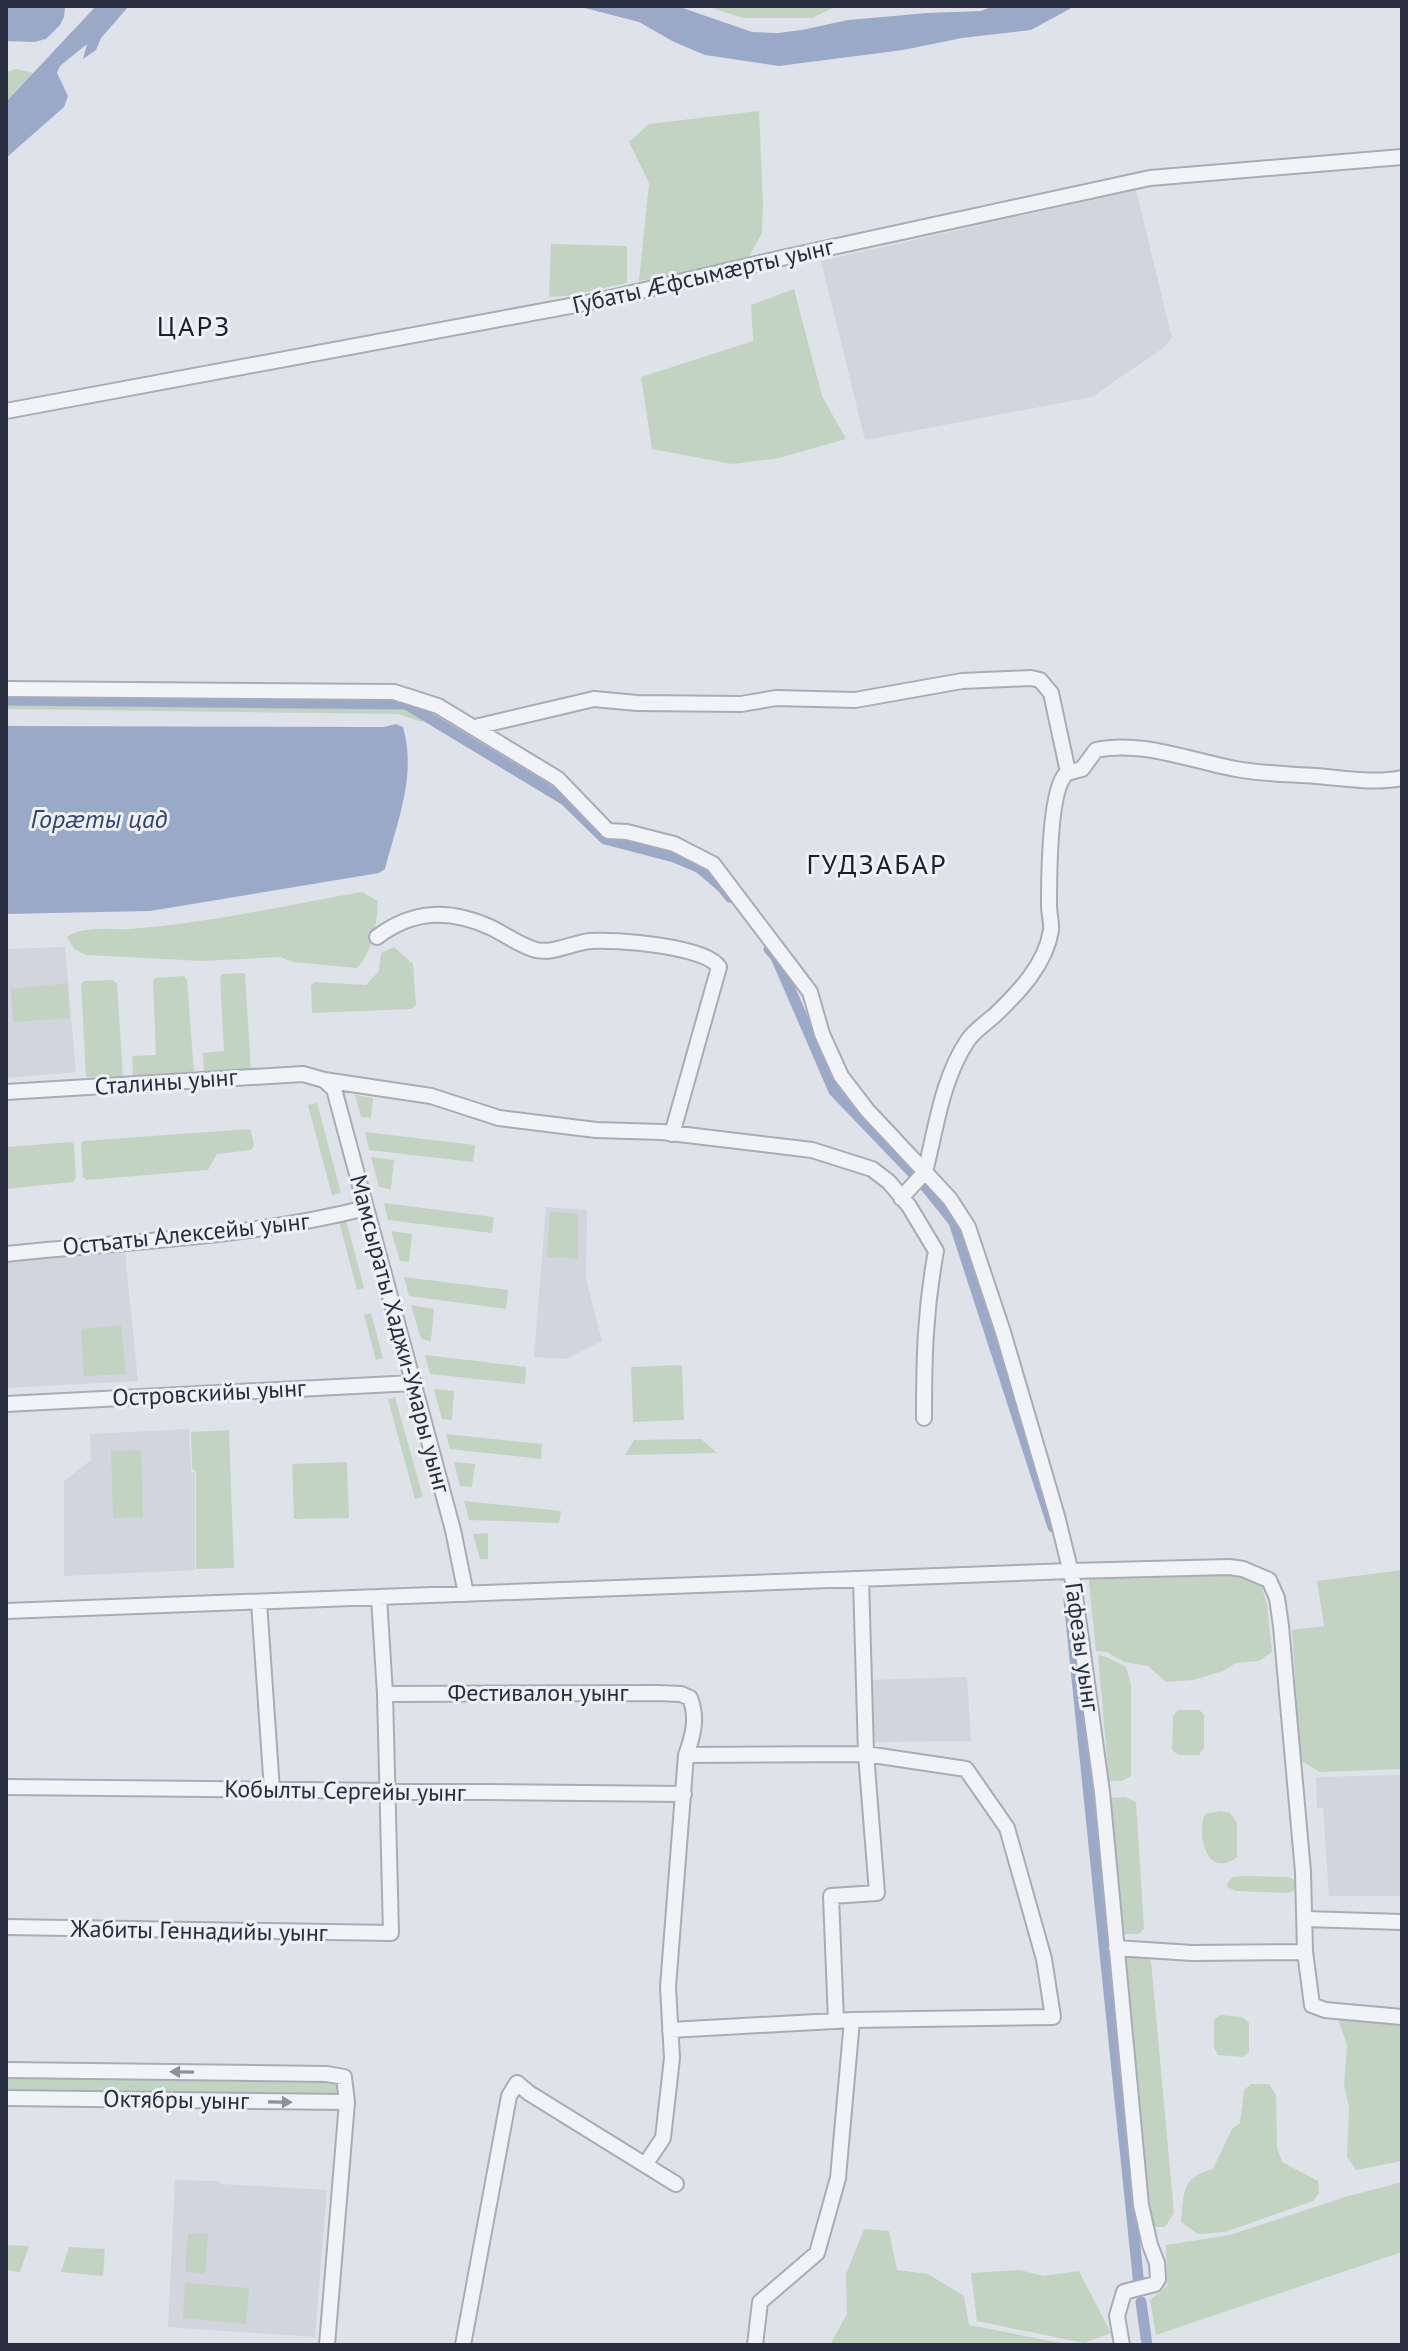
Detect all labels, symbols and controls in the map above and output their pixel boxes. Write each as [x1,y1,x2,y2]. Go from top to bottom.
street label: Губаты Æфсымæрты уынг [569,230,837,321]
district label: ЦАРЗ [157,307,231,344]
water label: Горӕты цад [31,802,168,835]
district label: ГУДЗАБАР [806,845,948,882]
street label: Сталины уынг [94,1061,238,1102]
street label: Мамсыраты Хаджи-Умары уынг [343,1171,458,1497]
street label: Остъаты Алексейы уынг [61,1205,311,1262]
street label: Островскийы уынг [111,1372,307,1413]
street label: Гафезы уынг [1058,1580,1107,1714]
street label: Фестивалон уынг [448,1677,629,1708]
street label: Кобылты Сергейы уынг [224,1773,466,1808]
street label: Жабиты Геннадийы уынг [69,1913,328,1948]
one-way arrow [169,2066,194,2078]
street label: Октябры уынг [103,2083,249,2116]
one-way arrow [268,2096,293,2108]

